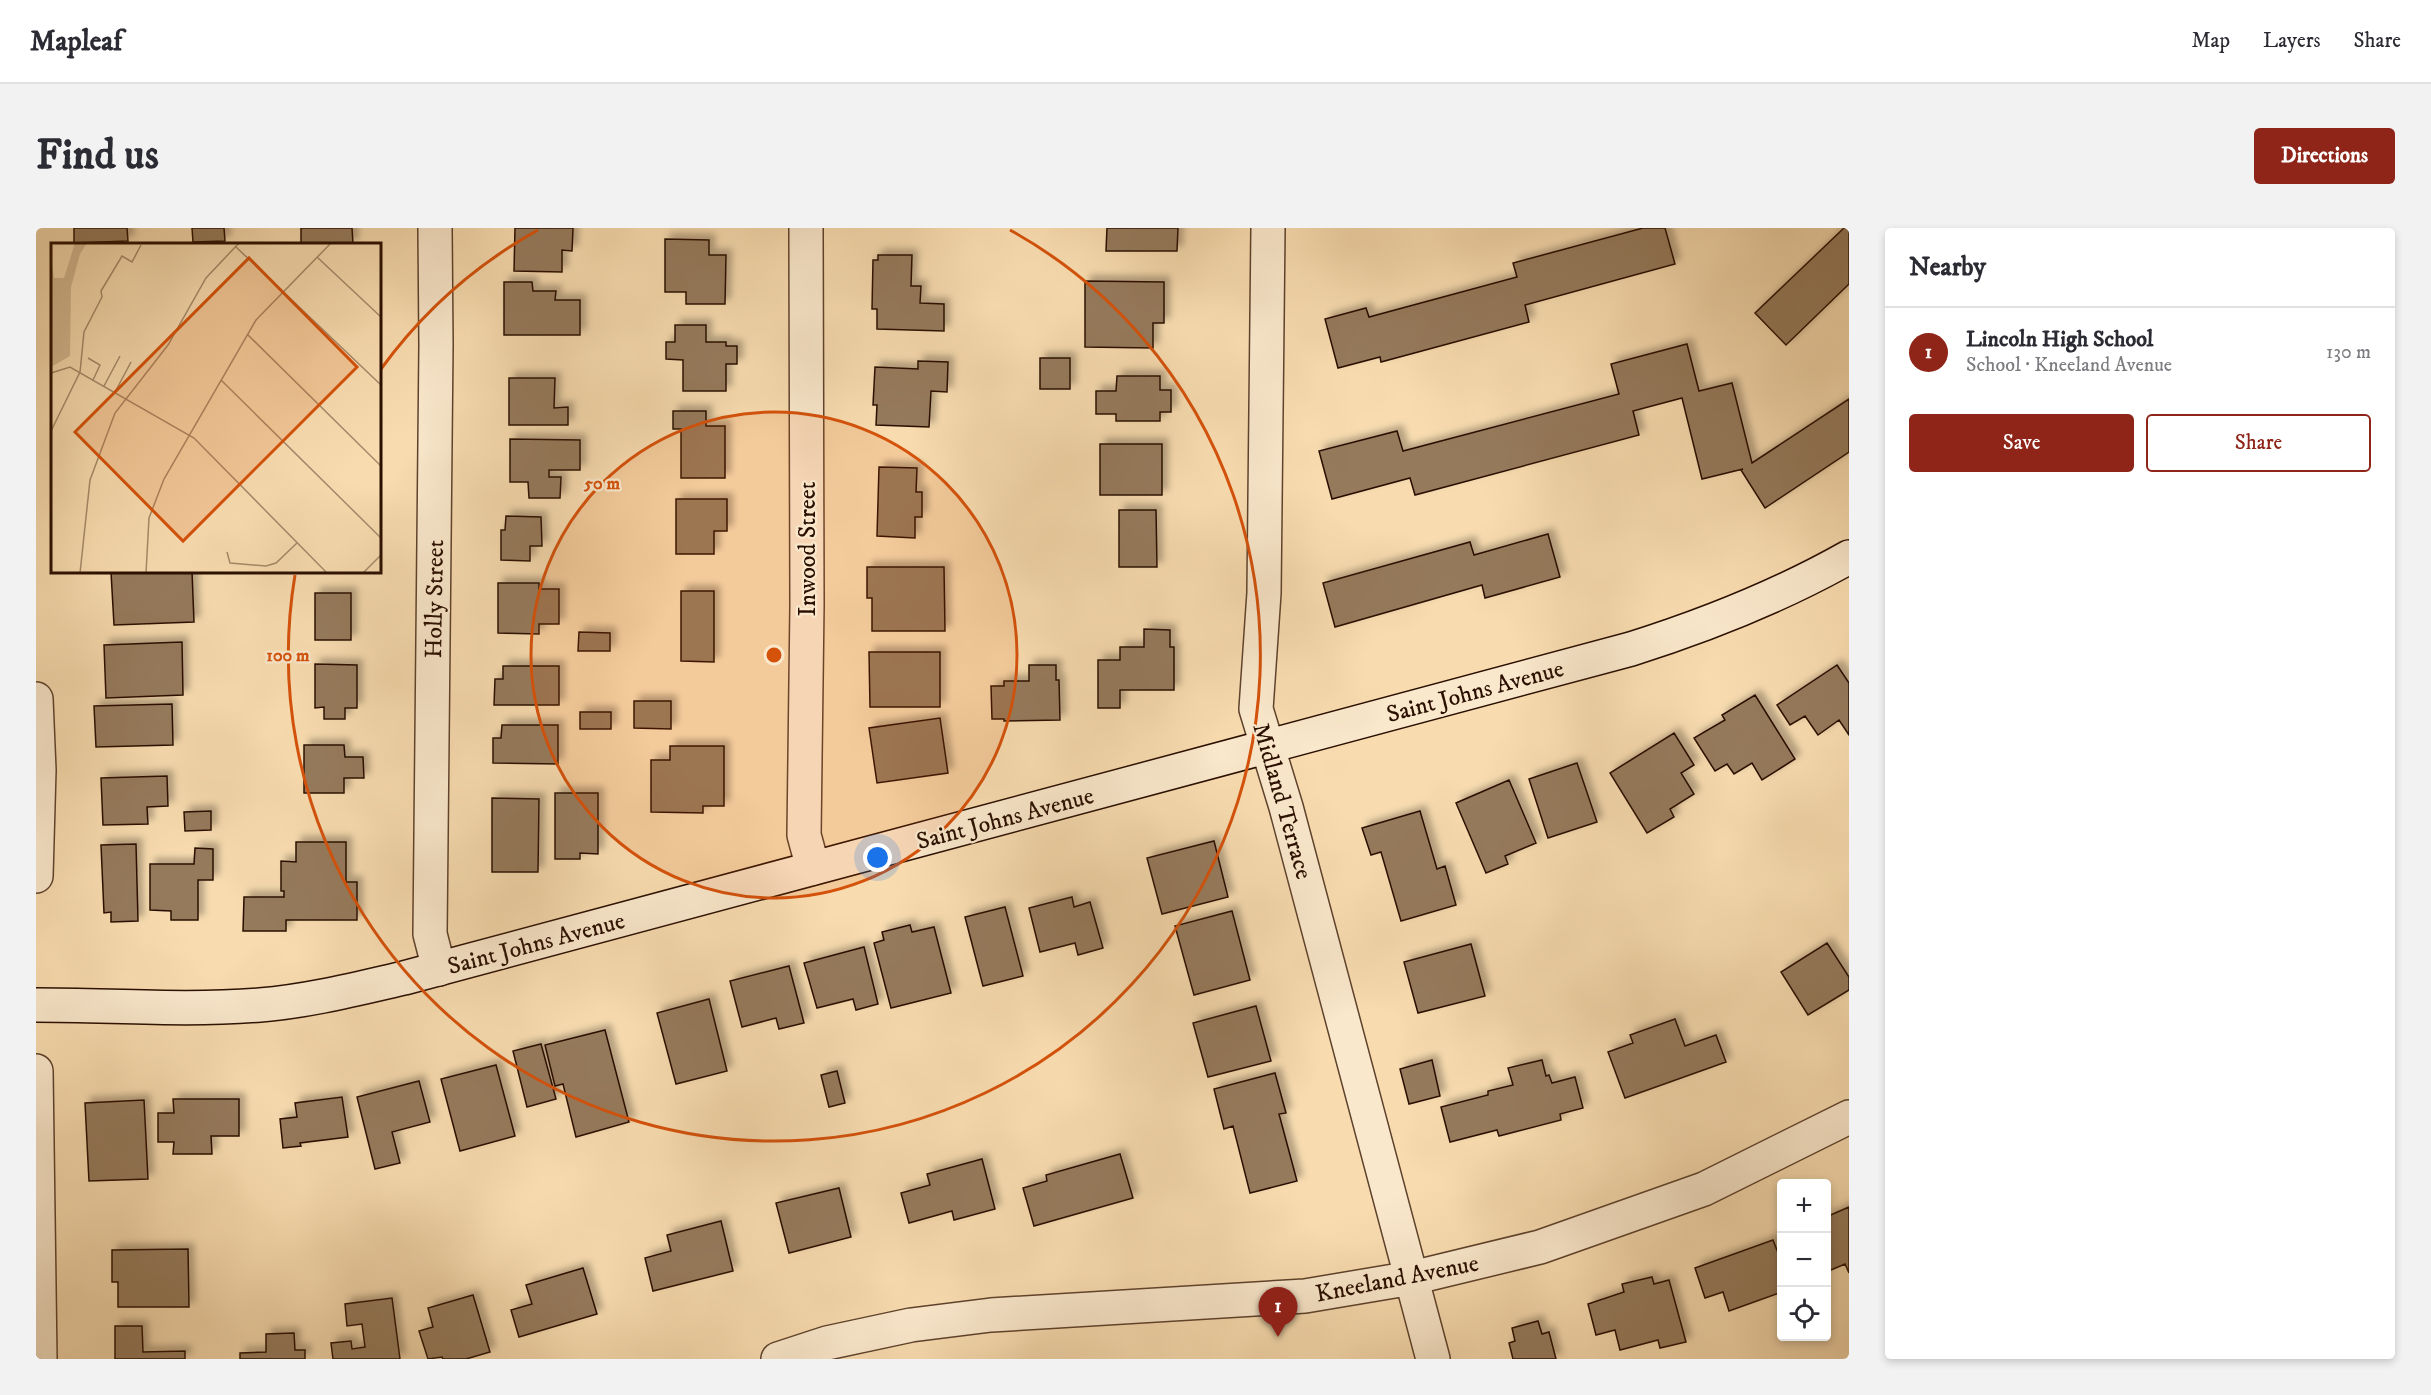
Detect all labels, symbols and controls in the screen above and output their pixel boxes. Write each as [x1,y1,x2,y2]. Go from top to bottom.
text: Mapleaf [30,24,122,59]
text: Map [2191,28,2230,54]
text: Layers [2263,28,2321,54]
text: Share [2354,28,2401,54]
button: Directions [2254,128,2395,184]
text: Find us [36,130,159,182]
inset map [51,243,381,573]
text: Nearby [1909,251,1986,284]
text: Lincoln High School [1966,326,2153,353]
text: 1 [1925,340,1932,365]
text: 130 m [2326,340,2371,365]
text: School · Kneeland Avenue [1966,353,2172,378]
button: Save [1909,414,2134,472]
button: Share [2146,414,2371,472]
text: 50 m [583,473,620,495]
street label: Inwood Street [793,481,823,616]
street label: Holly Street [419,539,451,659]
text: 100 m [266,645,310,667]
centre of rings [764,645,784,665]
street label: Saint Johns Avenue [1383,654,1567,730]
street label: Midland Terrace [1245,720,1319,883]
street label: Saint Johns Avenue [913,781,1097,857]
your location [863,843,892,872]
street label: Saint Johns Avenue [444,906,628,982]
map controls [1777,1179,1831,1341]
button: + [1777,1179,1831,1233]
button: − [1777,1233,1831,1287]
street label: Kneeland Avenue [1313,1248,1481,1309]
button: locate [1777,1287,1831,1341]
pin: 1 [1258,1288,1298,1337]

